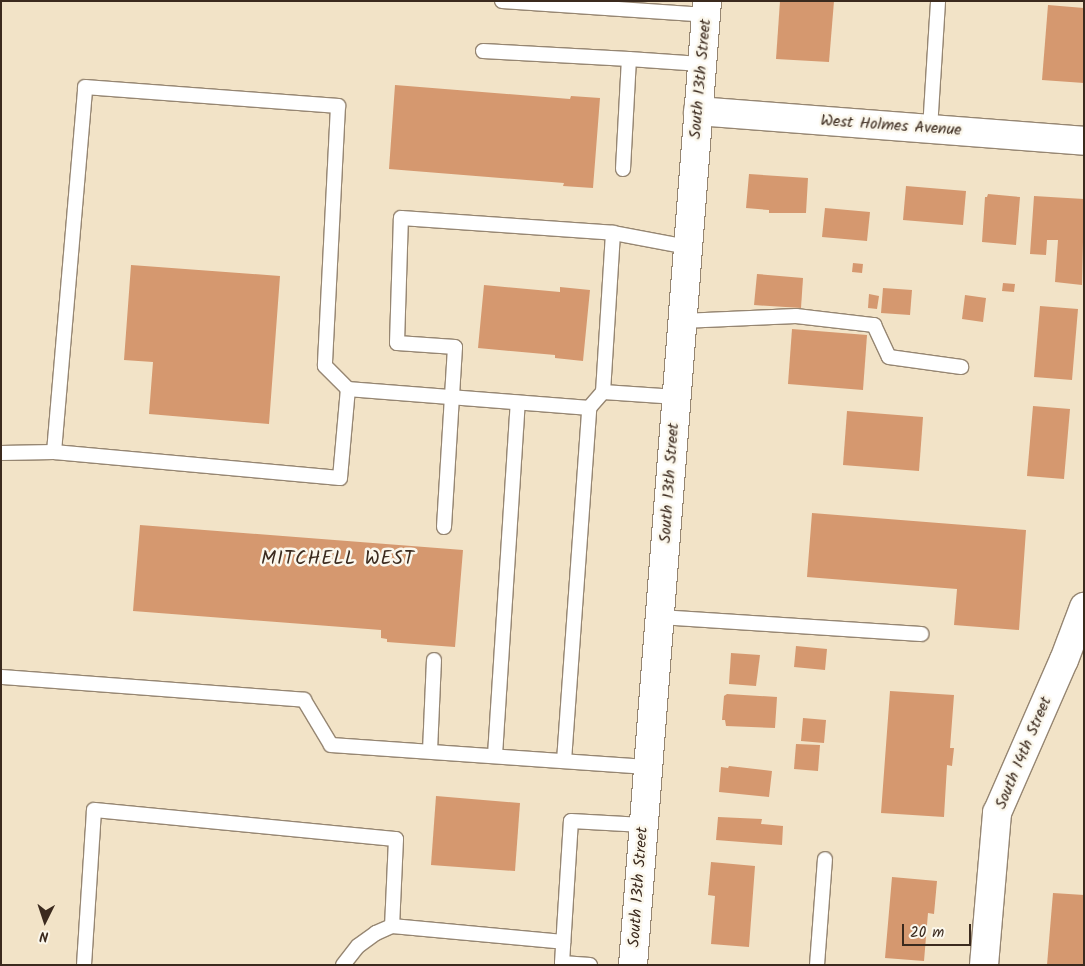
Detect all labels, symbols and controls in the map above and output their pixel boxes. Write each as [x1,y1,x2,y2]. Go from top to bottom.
street label: South 13th Street [686,18,716,140]
street label: West Holmes Avenue [820,111,962,141]
street label: South 13th Street [656,422,684,544]
district label: MITCHELL WEST [259,549,417,571]
street label: South 14th Street [992,694,1056,812]
street label: South 13th Street [625,826,653,948]
north arrow [20,896,70,946]
scale bar [905,914,974,946]
text: 20 m [910,921,944,945]
text: N [39,925,49,947]

